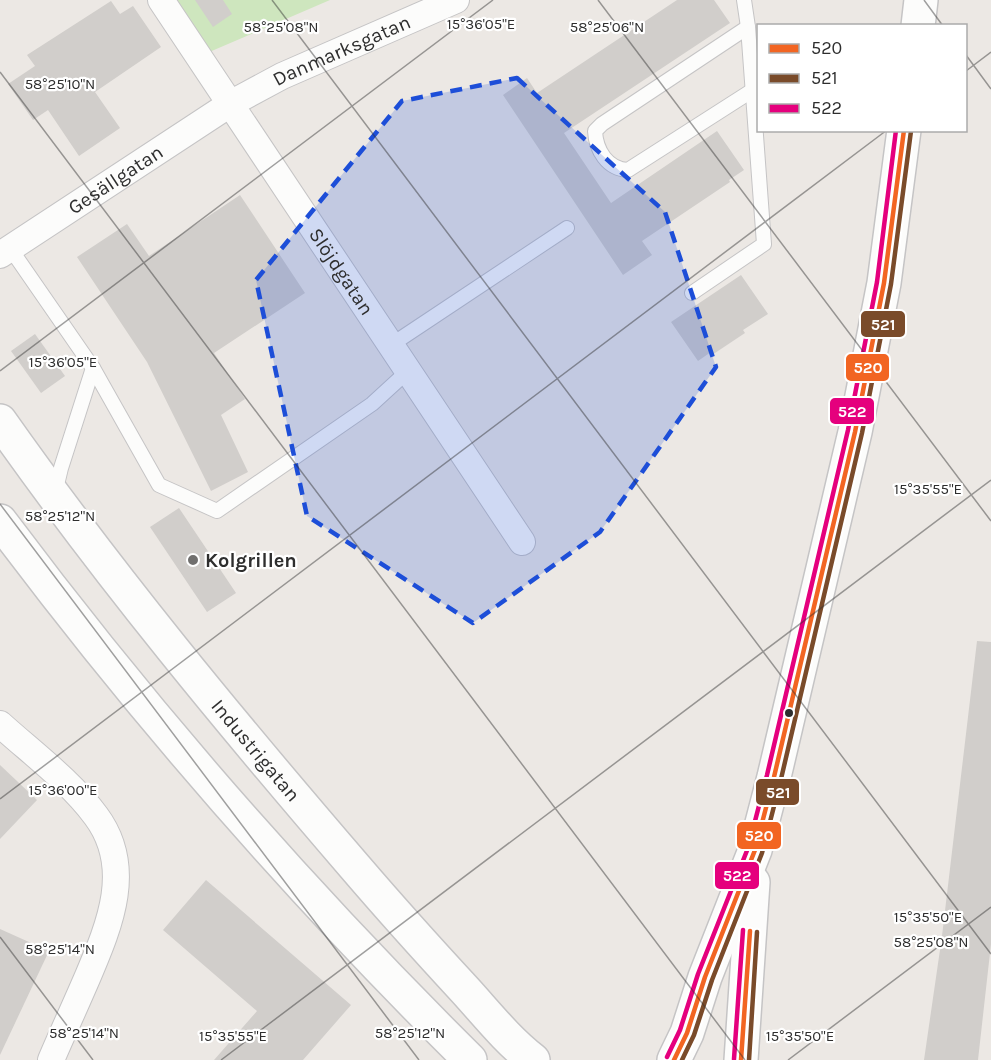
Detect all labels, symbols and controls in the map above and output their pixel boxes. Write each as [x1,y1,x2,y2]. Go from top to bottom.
street label: Danmarksgatan [268,10,414,90]
text: 15°36'05"E [447,15,515,33]
text: 58°25'08"N [244,18,318,36]
text: 58°25'06"N [570,18,644,36]
legend [757,24,967,132]
text: 520 [811,37,842,59]
text: 521 [811,67,838,89]
text: 58°25'10"N [25,75,95,93]
text: 522 [811,97,842,119]
street label: Gesällgatan [64,140,167,219]
street label: Slöjdgatan [305,223,379,319]
line badge: 521 [860,310,906,338]
text: 521 [871,315,895,334]
text: 15°36'05"E [29,353,97,371]
line badge: 520 [845,353,890,382]
text: 520 [853,358,883,377]
line badge: 522 [829,397,875,425]
text: 522 [838,402,866,421]
text: 15°35'55"E [894,480,962,498]
text: 58°25'12"N [25,507,95,525]
place label: Kolgrillen [205,549,297,572]
marker: Kolgrillen [186,553,200,567]
street label: Industrigatan [207,694,305,806]
unlabelled marker [783,707,795,719]
line badge: 521 [755,778,800,806]
text: 15°36'00"E [29,781,97,799]
text: 521 [766,783,790,802]
line badge: 520 [736,821,782,850]
text: 520 [744,826,774,845]
line badge: 522 [714,861,760,890]
text: 522 [723,866,751,885]
text: 15°35'50"E [894,908,962,926]
text: 58°25'08"N [894,933,968,951]
text: 58°25'14"N [25,940,95,958]
text: 58°25'14"N [49,1024,119,1042]
text: 58°25'12"N [375,1024,445,1042]
text: 15°35'55"E [199,1027,267,1045]
text: 15°35'50"E [766,1027,834,1045]

